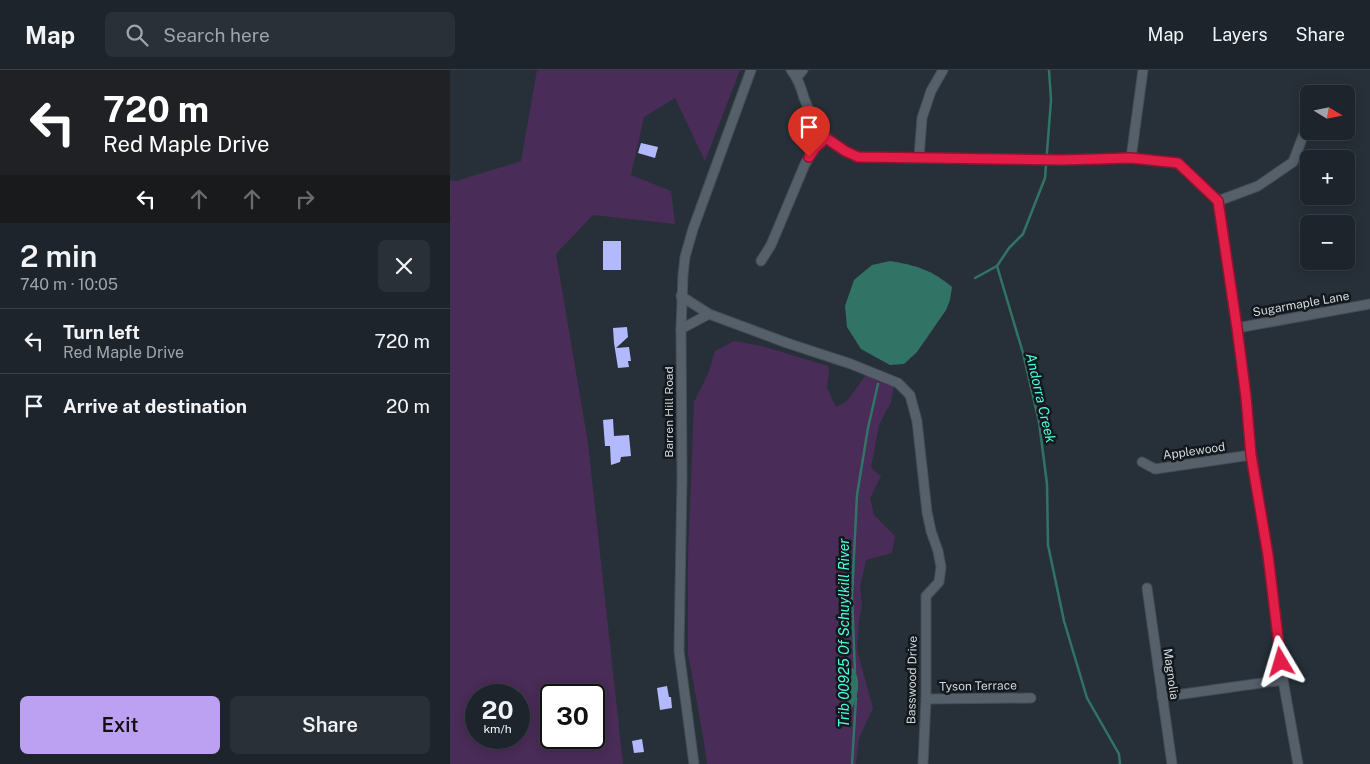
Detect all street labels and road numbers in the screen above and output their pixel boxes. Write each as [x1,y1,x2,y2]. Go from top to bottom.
street label: Sugarmaple Lane [1252,289,1351,319]
street label: Barren Hill Road [662,366,676,458]
street label: Applewood [1162,440,1226,462]
street label: Basswood Drive [904,636,920,724]
street label: Magnolia [1160,647,1182,701]
street label: Tyson Terrace [939,678,1017,694]

